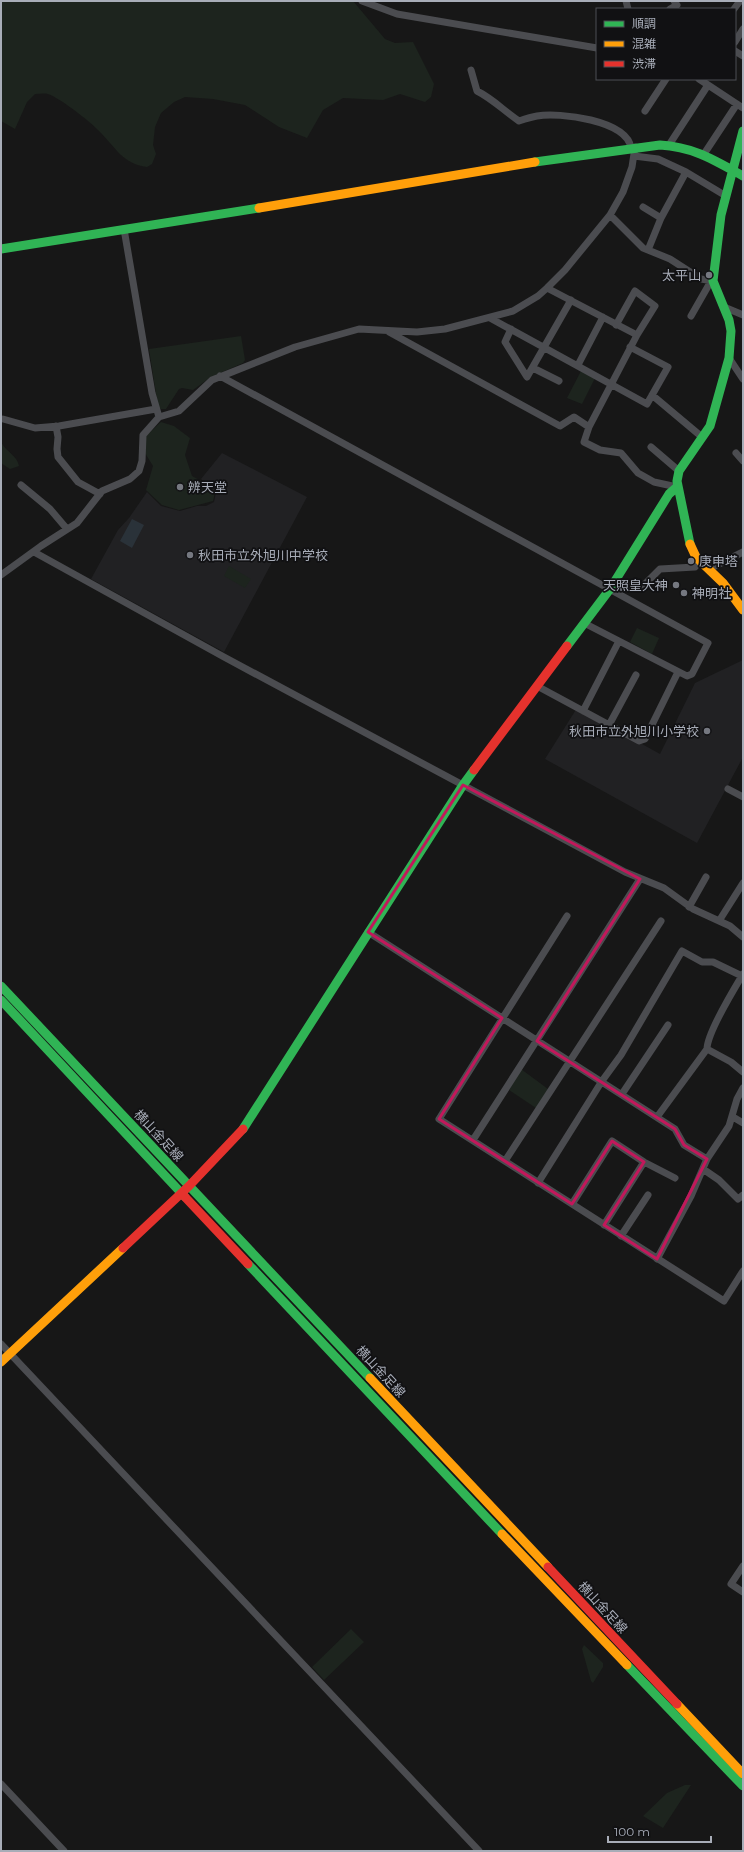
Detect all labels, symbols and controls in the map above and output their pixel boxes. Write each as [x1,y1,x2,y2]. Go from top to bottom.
legend [596,8,736,80]
text: 順調 [632,16,656,31]
text: 混雑 [632,36,656,51]
text: 渋滞 [632,56,656,71]
place label: 太平山 [662,267,701,283]
marker: 太平山 [704,270,714,280]
place label: 辨天堂 [188,479,227,495]
marker: 辨天堂 [175,482,185,492]
place label: 秋田市立外旭川中学校 [198,547,328,563]
marker: 秋田市立外旭川中学校 [185,550,195,560]
place label: 庚申塔 [699,553,738,569]
marker: 庚申塔 [686,556,696,566]
place label: 天照皇大神 [603,577,668,593]
marker: 天照皇大神 [671,580,681,590]
place label: 神明社 [692,585,731,601]
marker: 神明社 [679,588,689,598]
place label: 秋田市立外旭川小学校 [569,723,699,739]
marker: 秋田市立外旭川小学校 [702,726,712,736]
street label: 横山金足線 [131,1106,187,1164]
street label: 横山金足線 [353,1342,409,1400]
street label: 横山金足線 [575,1578,631,1636]
scale bar [608,1818,711,1844]
text: 100 m [614,1824,650,1839]

